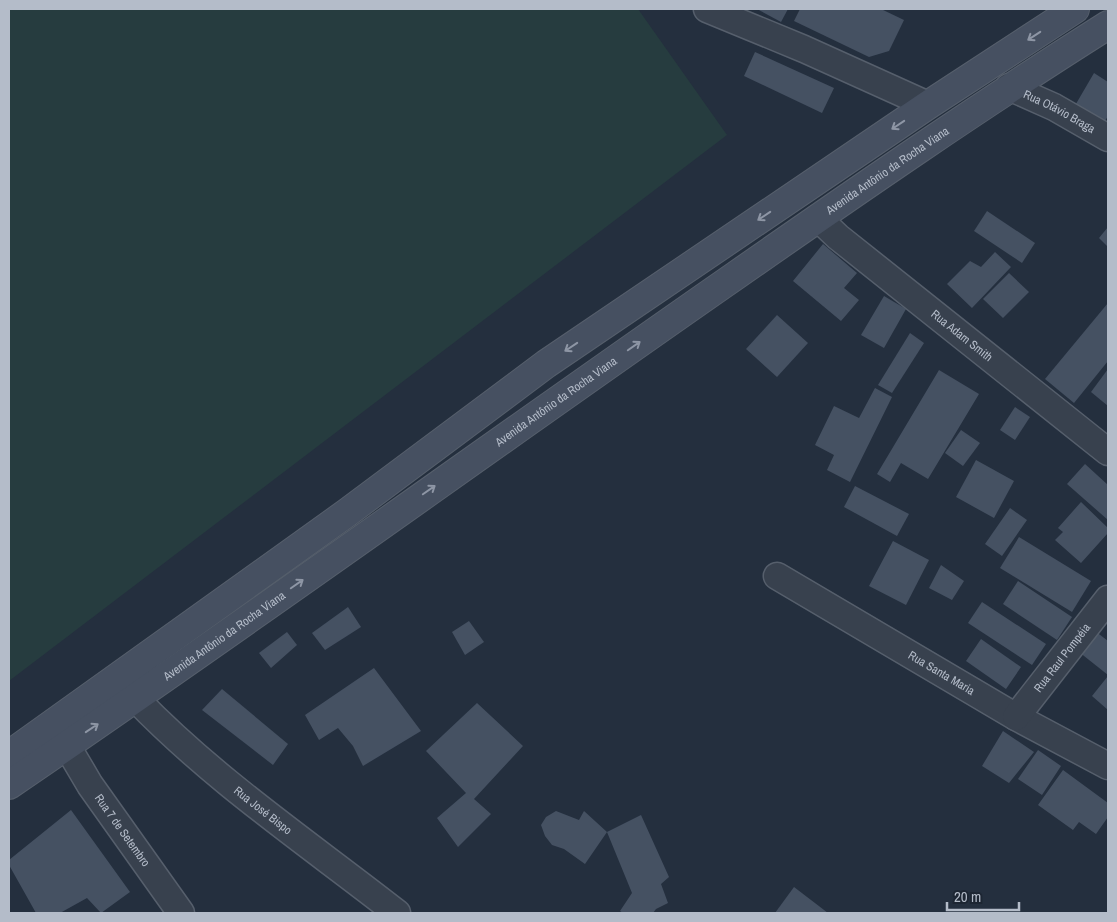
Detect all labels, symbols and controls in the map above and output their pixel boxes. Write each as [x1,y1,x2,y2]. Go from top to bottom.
one-way arrow [1027,30,1041,41]
street label: Rua Otávio Braga [1021,86,1099,137]
one-way arrow [892,120,906,130]
street label: Avenida Antônio da Rocha Viana [822,123,952,219]
one-way arrow [757,211,771,221]
street label: Rua Adam Smith [928,306,996,365]
one-way arrow [626,341,640,351]
one-way arrow [564,342,578,352]
street label: Avenida Antônio da Rocha Viana [491,353,620,451]
one-way arrow [422,485,436,495]
one-way arrow [290,579,303,590]
street label: Avenida Antônio da Rocha Viana [159,587,289,685]
street label: Rua Raul Pompéia [1030,620,1094,696]
street label: Rua Santa Maria [905,647,978,699]
one-way arrow [85,723,99,733]
street label: Rua José Bispo [231,783,295,838]
street label: Rua 7 de Setembro [91,791,154,870]
scale bar [947,880,1020,912]
text: 20 m [954,886,981,907]

